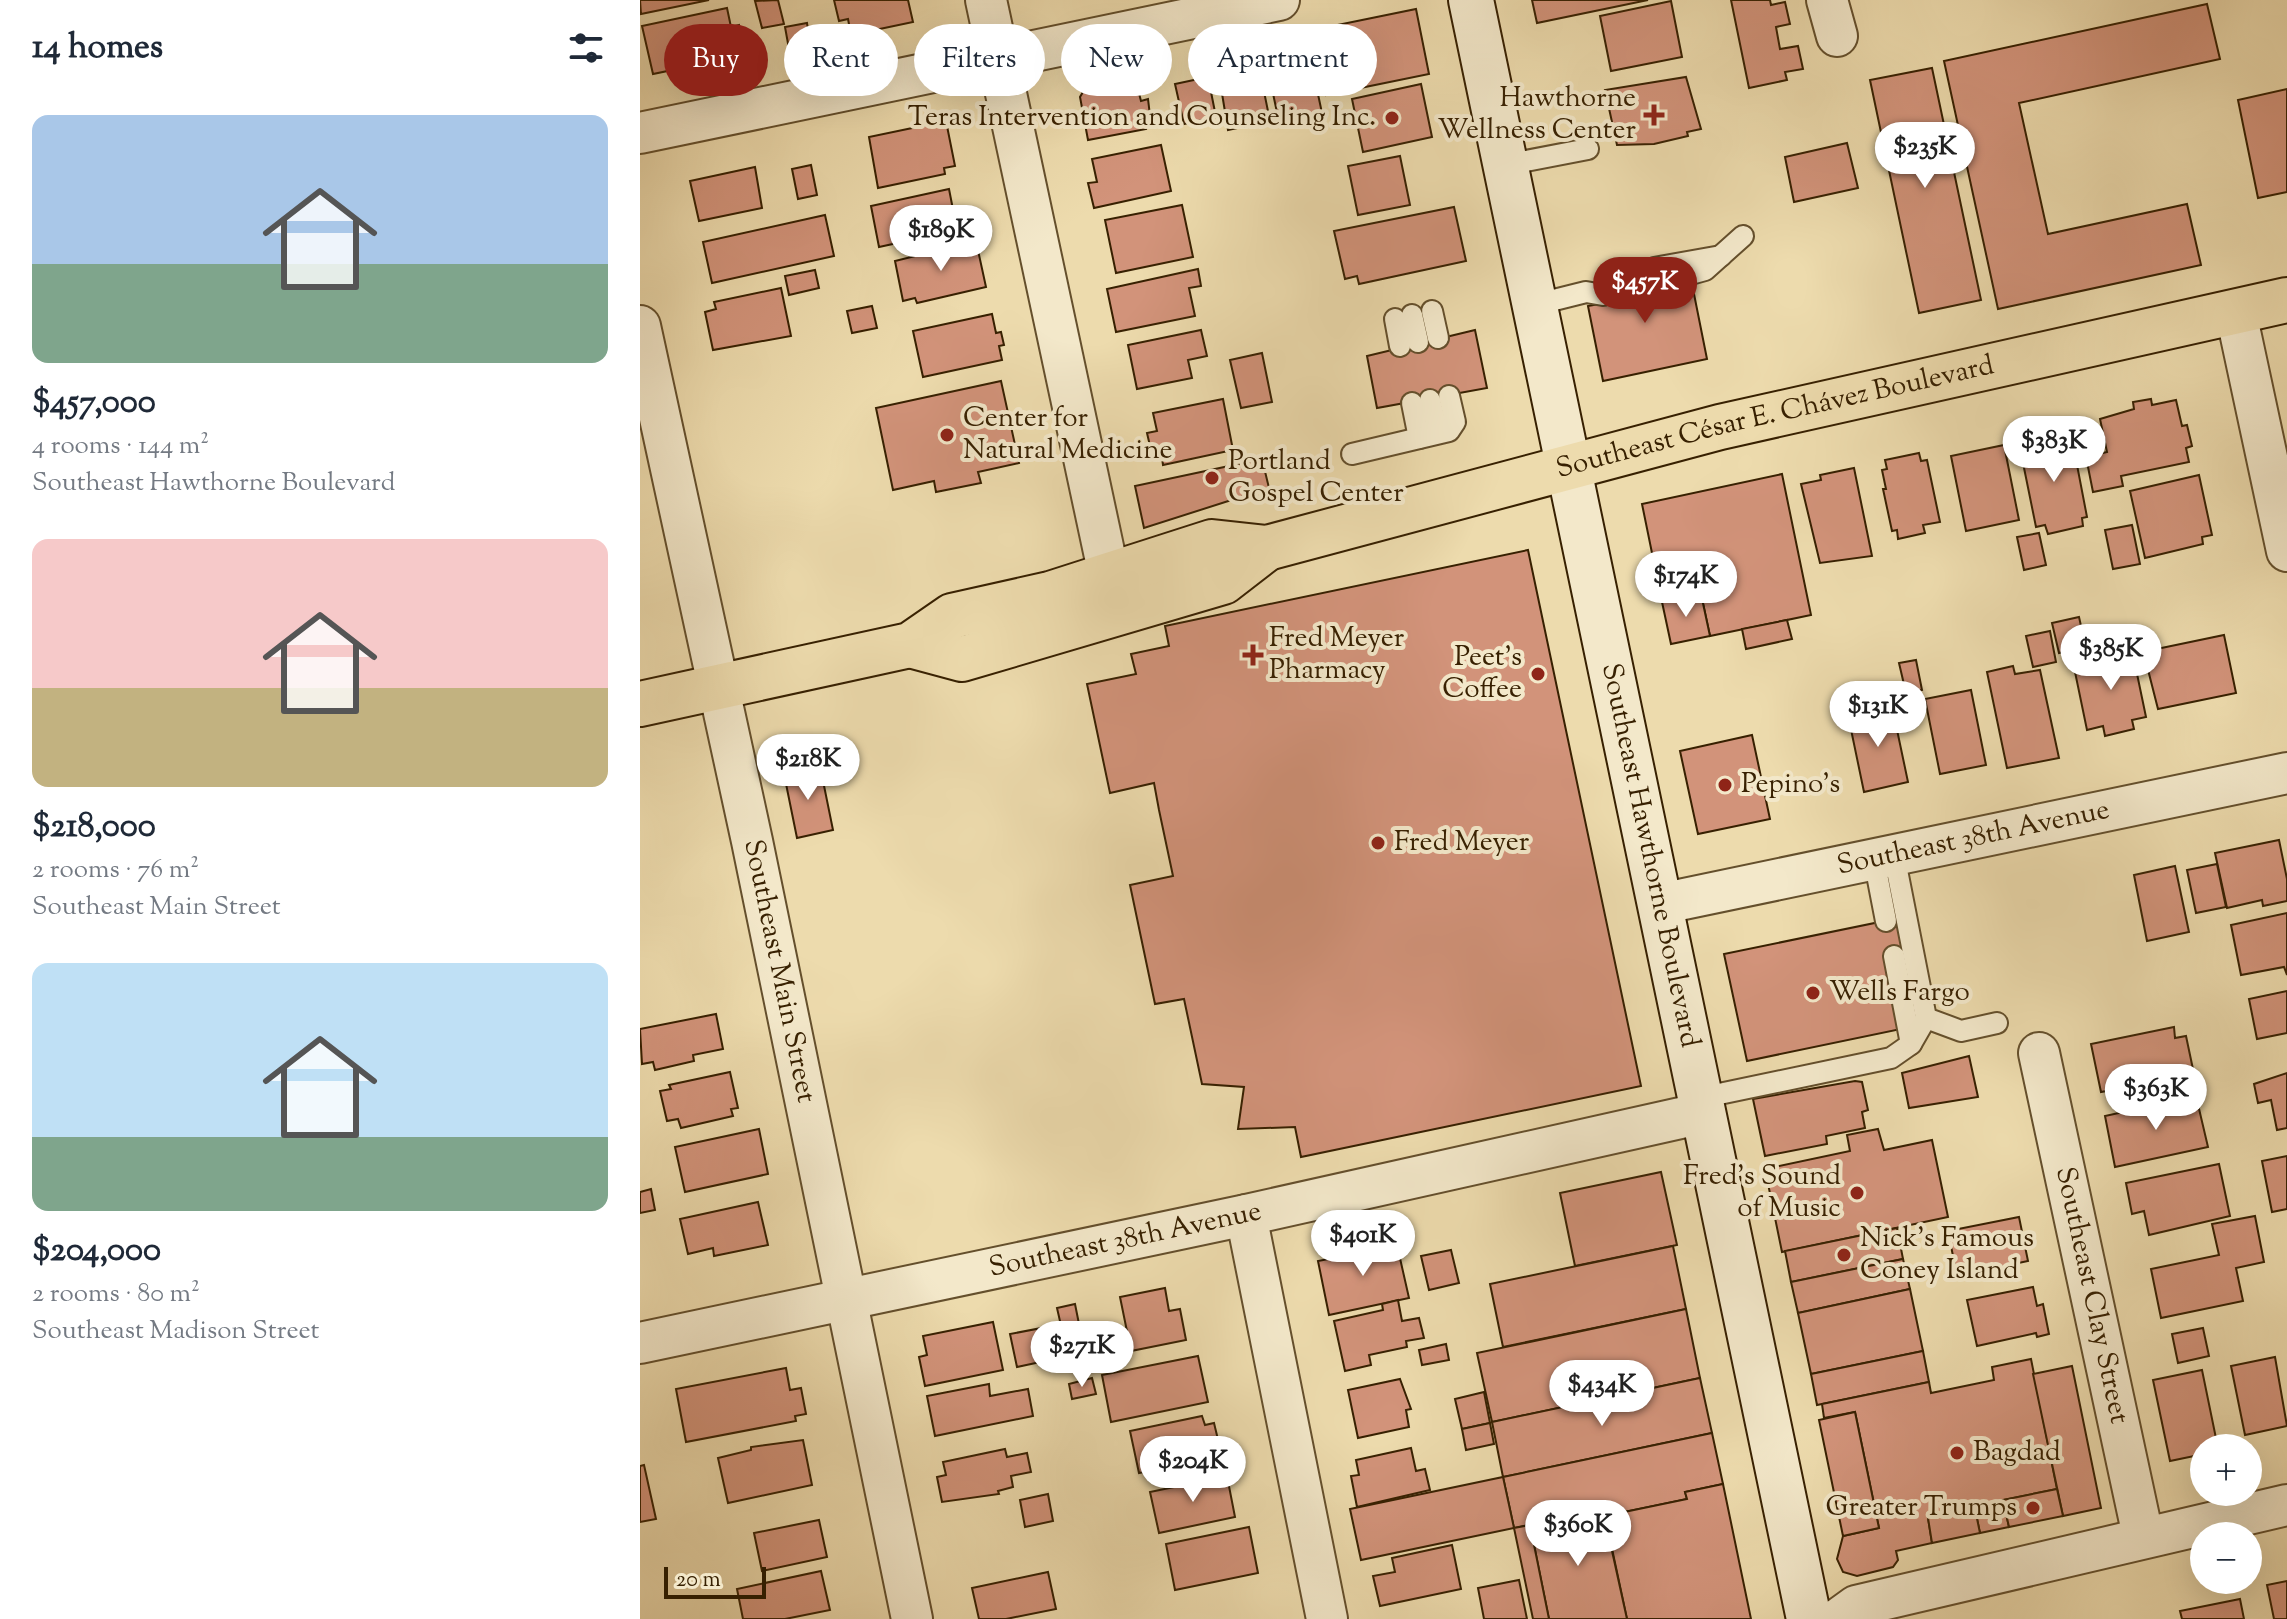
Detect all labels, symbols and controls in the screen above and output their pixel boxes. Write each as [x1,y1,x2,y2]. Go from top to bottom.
text: 14 homes [32,24,163,73]
chip: Buy [664,24,768,96]
chip: Rent [784,24,898,96]
chip: Filters [914,24,1045,96]
chip: New [1061,24,1172,96]
chip: Apartment [1188,24,1377,96]
icon: filters [564,26,608,70]
place label: Hawthorne Wellness Center [1438,79,1636,151]
place label: Teras Intervention and Counseling Inc. [908,98,1376,138]
marker: Hawthorne Wellness Center [1643,104,1665,126]
marker: Teras Intervention and Counseling Inc. [1383,109,1401,127]
pin: $235K [1869,122,1981,190]
text: $235K [1893,129,1957,166]
icon: home [248,167,392,311]
pin: $189K [885,205,997,273]
text: $189K [907,212,975,249]
pin: $457K [1589,257,1701,325]
text: $457K [1611,264,1679,301]
street label: Southeast César E. Chávez Boulevard [1552,346,1998,490]
text: $457,000 [32,379,156,428]
place label: Center for Natural Medicine [963,399,1173,471]
pin: $383K [1998,416,2110,484]
text: $383K [2021,423,2087,460]
marker: Center for Natural Medicine [938,426,956,444]
text: 4 rooms · 144 m² [32,428,209,465]
place label: Portland Gospel Center [1228,442,1404,514]
text: Southeast Hawthorne Boulevard [32,465,396,502]
marker: Portland Gospel Center [1203,469,1221,487]
pin: $174K [1630,551,1742,619]
text: $174K [1653,558,1719,595]
icon: home [248,591,392,735]
place label: Fred Meyer Pharmacy [1269,619,1405,691]
pin: $385K [2055,624,2167,692]
text: $385K [2078,631,2144,668]
place label: Peet's Coffee [1442,638,1522,710]
marker: Fred Meyer Pharmacy [1244,646,1262,664]
street label: Southeast Hawthorne Boulevard [1590,660,1709,1052]
marker: Peet's Coffee [1529,665,1547,683]
pin: $131K [1822,681,1934,749]
text: $131K [1848,688,1908,725]
pin: $218K [752,734,864,802]
text: $218K [775,741,841,778]
place label: Pepino's [1741,765,1840,805]
marker: Pepino's [1716,776,1734,794]
street label: Southeast 38th Avenue [1833,791,2113,886]
text: $218,000 [32,803,156,852]
place label: Fred Meyer [1394,823,1530,863]
marker: Fred Meyer [1369,834,1387,852]
street label: Southeast Main Street [732,836,825,1107]
text: 2 rooms · 76 m² [32,852,199,889]
text: Southeast Main Street [32,889,281,926]
place label: Wells Fargo [1829,973,1970,1013]
marker: Wells Fargo [1804,984,1822,1002]
icon: home [248,1015,392,1159]
pin: $363K [2100,1064,2212,1132]
text: $363K [2123,1071,2189,1108]
place label: Fred's Sound of Music [1683,1157,1841,1229]
street label: Southeast Clay Street [2044,1163,2138,1428]
marker: Fred's Sound of Music [1848,1184,1866,1202]
street label: Southeast 38th Avenue [985,1192,1265,1289]
pin: $401K [1307,1210,1419,1278]
text: $401K [1329,1217,1397,1254]
place label: Nick's Famous Coney Island [1860,1219,2034,1291]
text: $204,000 [32,1227,161,1276]
marker: Nick's Famous Coney Island [1835,1246,1853,1264]
text: 2 rooms · 80 m² [32,1276,200,1313]
text: Southeast Madison Street [32,1313,319,1350]
pin: $271K [1026,1321,1138,1389]
text: $271K [1049,1328,1115,1365]
pin: $434K [1546,1360,1658,1428]
text: $434K [1567,1367,1637,1404]
place label: Bagdad [1973,1433,2061,1473]
map controls [2190,1434,2262,1594]
button: + [2190,1434,2262,1506]
pin: $204K [1137,1436,1249,1504]
text: $204K [1158,1443,1228,1480]
marker: Bagdad [1948,1444,1966,1462]
place label: Greater Trumps [1826,1488,2017,1528]
marker: Greater Trumps [2024,1499,2042,1517]
pin: $360K [1522,1500,1634,1568]
text: $360K [1543,1507,1613,1544]
button: − [2190,1522,2262,1594]
scale bar [664,1563,766,1599]
text: 20 m [676,1565,721,1597]

